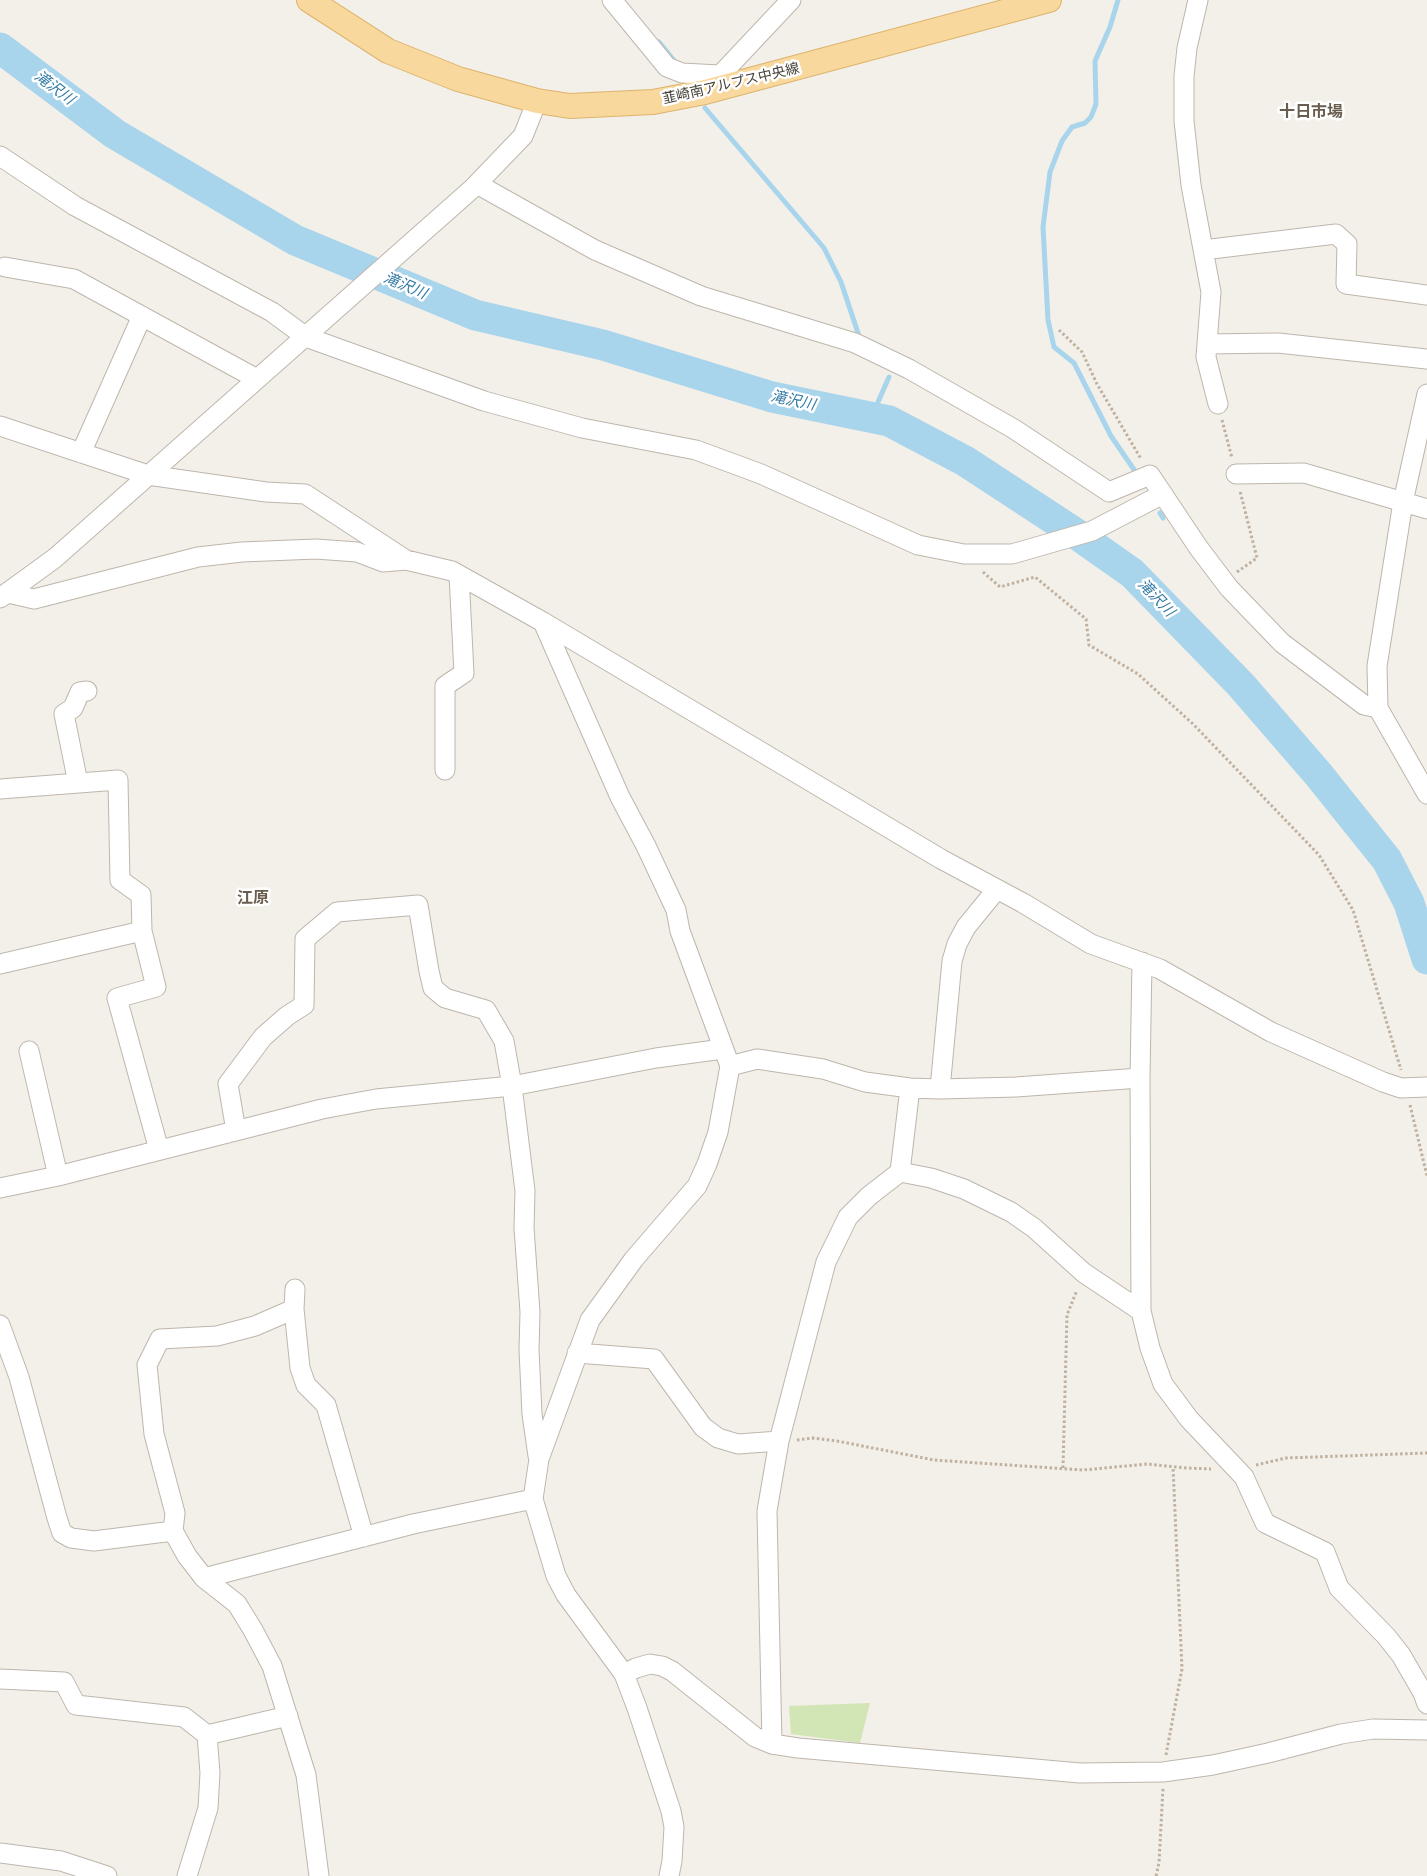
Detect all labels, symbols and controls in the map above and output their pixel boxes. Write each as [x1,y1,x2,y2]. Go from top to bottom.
street label: 韮崎南アルプス中央線 [661,60,801,108]
water label: 滝沢川 [31,67,77,109]
district label: 十日市場 [1279,102,1343,122]
water label: 滝沢川 [381,269,429,303]
water label: 滝沢川 [769,388,817,414]
water label: 滝沢川 [1134,576,1178,620]
district label: 江原 [237,888,269,908]

